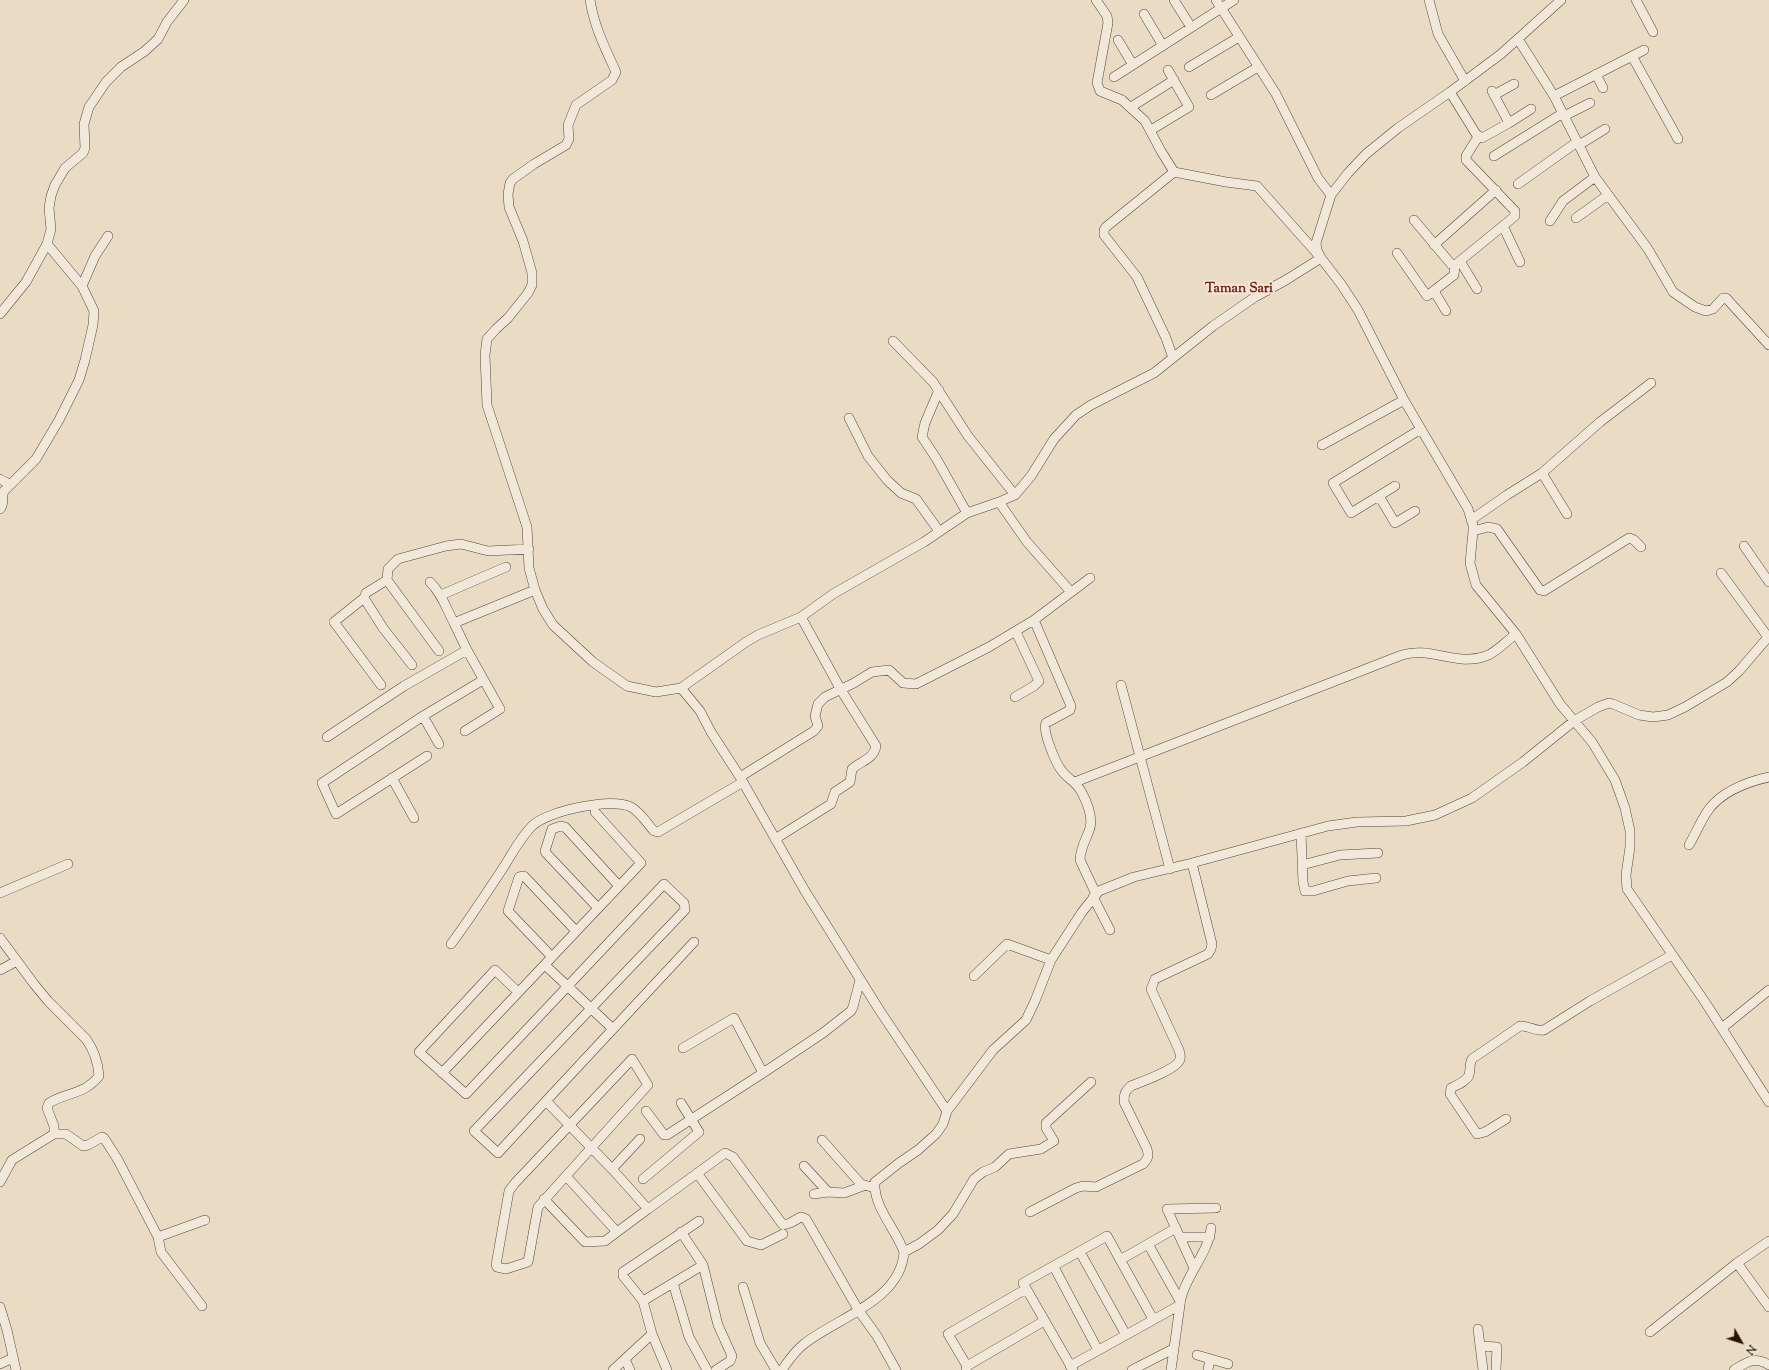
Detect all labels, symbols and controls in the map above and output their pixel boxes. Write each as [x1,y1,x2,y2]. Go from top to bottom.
district label: Taman Sari [1205,282,1273,298]
north arrow [1721,1322,1761,1362]
text: N [1741,1341,1759,1358]

